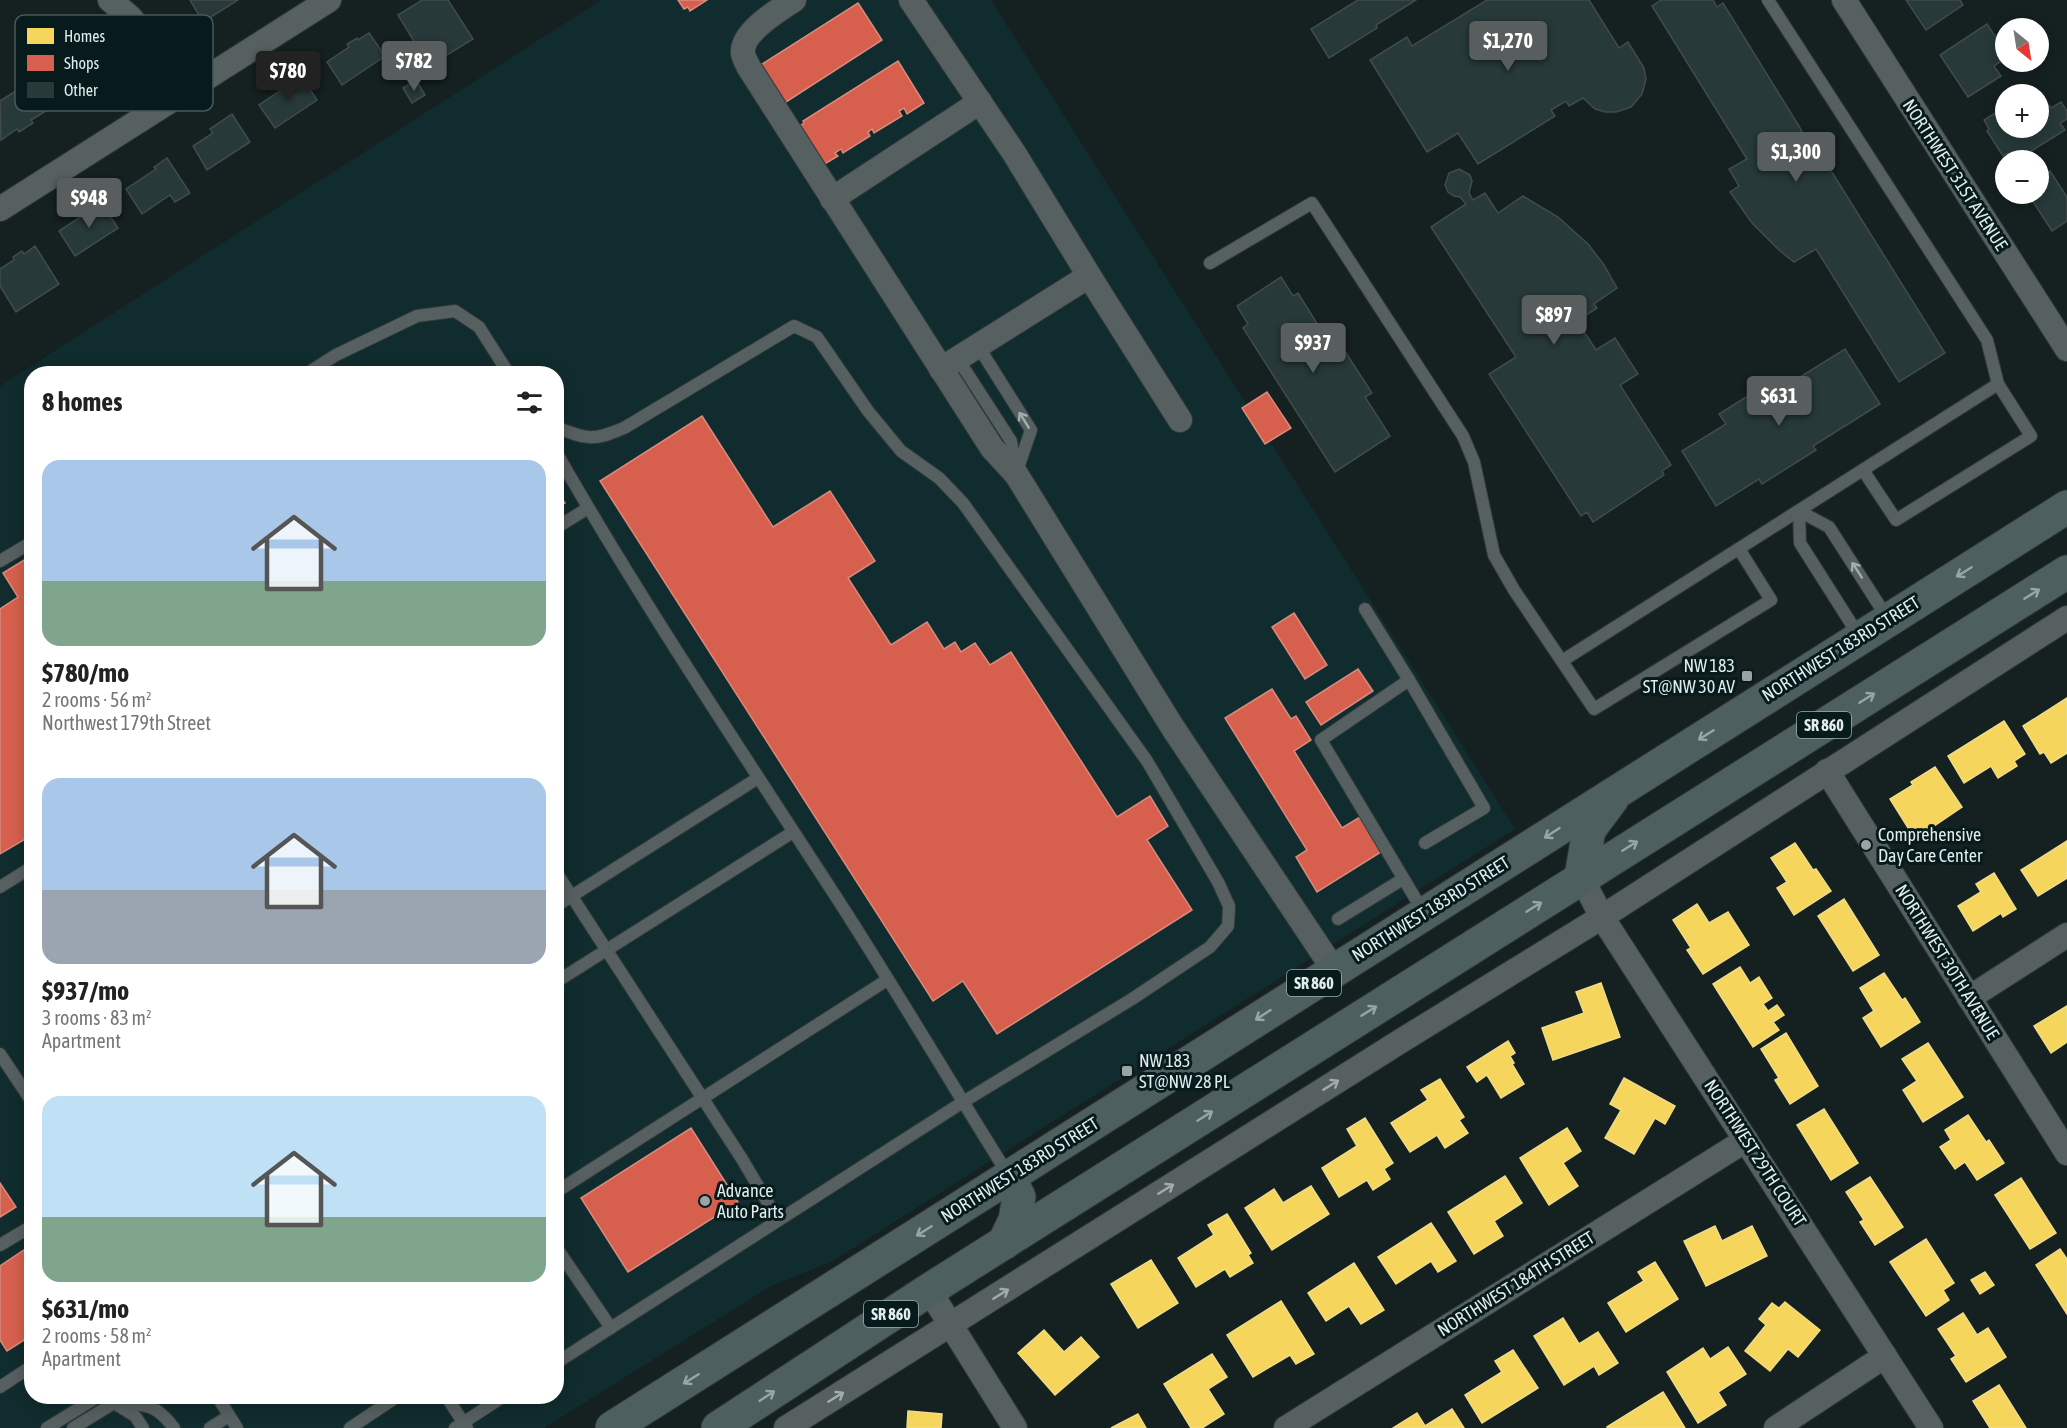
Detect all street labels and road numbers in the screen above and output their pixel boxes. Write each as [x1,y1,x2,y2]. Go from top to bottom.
street label: NORTHWEST 31ST AVENUE [1899,95,2012,254]
street label: NORTHWEST 183RD STREET [1758,591,1923,706]
road number: SR 860 [1797,712,1851,738]
street label: NORTHWEST 183RD STREET [1348,851,1513,966]
street label: NORTHWEST 30TH AVENUE [1891,880,2004,1043]
road number: SR 860 [1287,970,1341,996]
street label: NORTHWEST 29TH COURT [1700,1075,1811,1230]
street label: NORTHWEST 183RD STREET [937,1112,1102,1227]
street label: NORTHWEST 184TH STREET [1433,1227,1598,1340]
road number: SR 860 [864,1301,918,1327]

